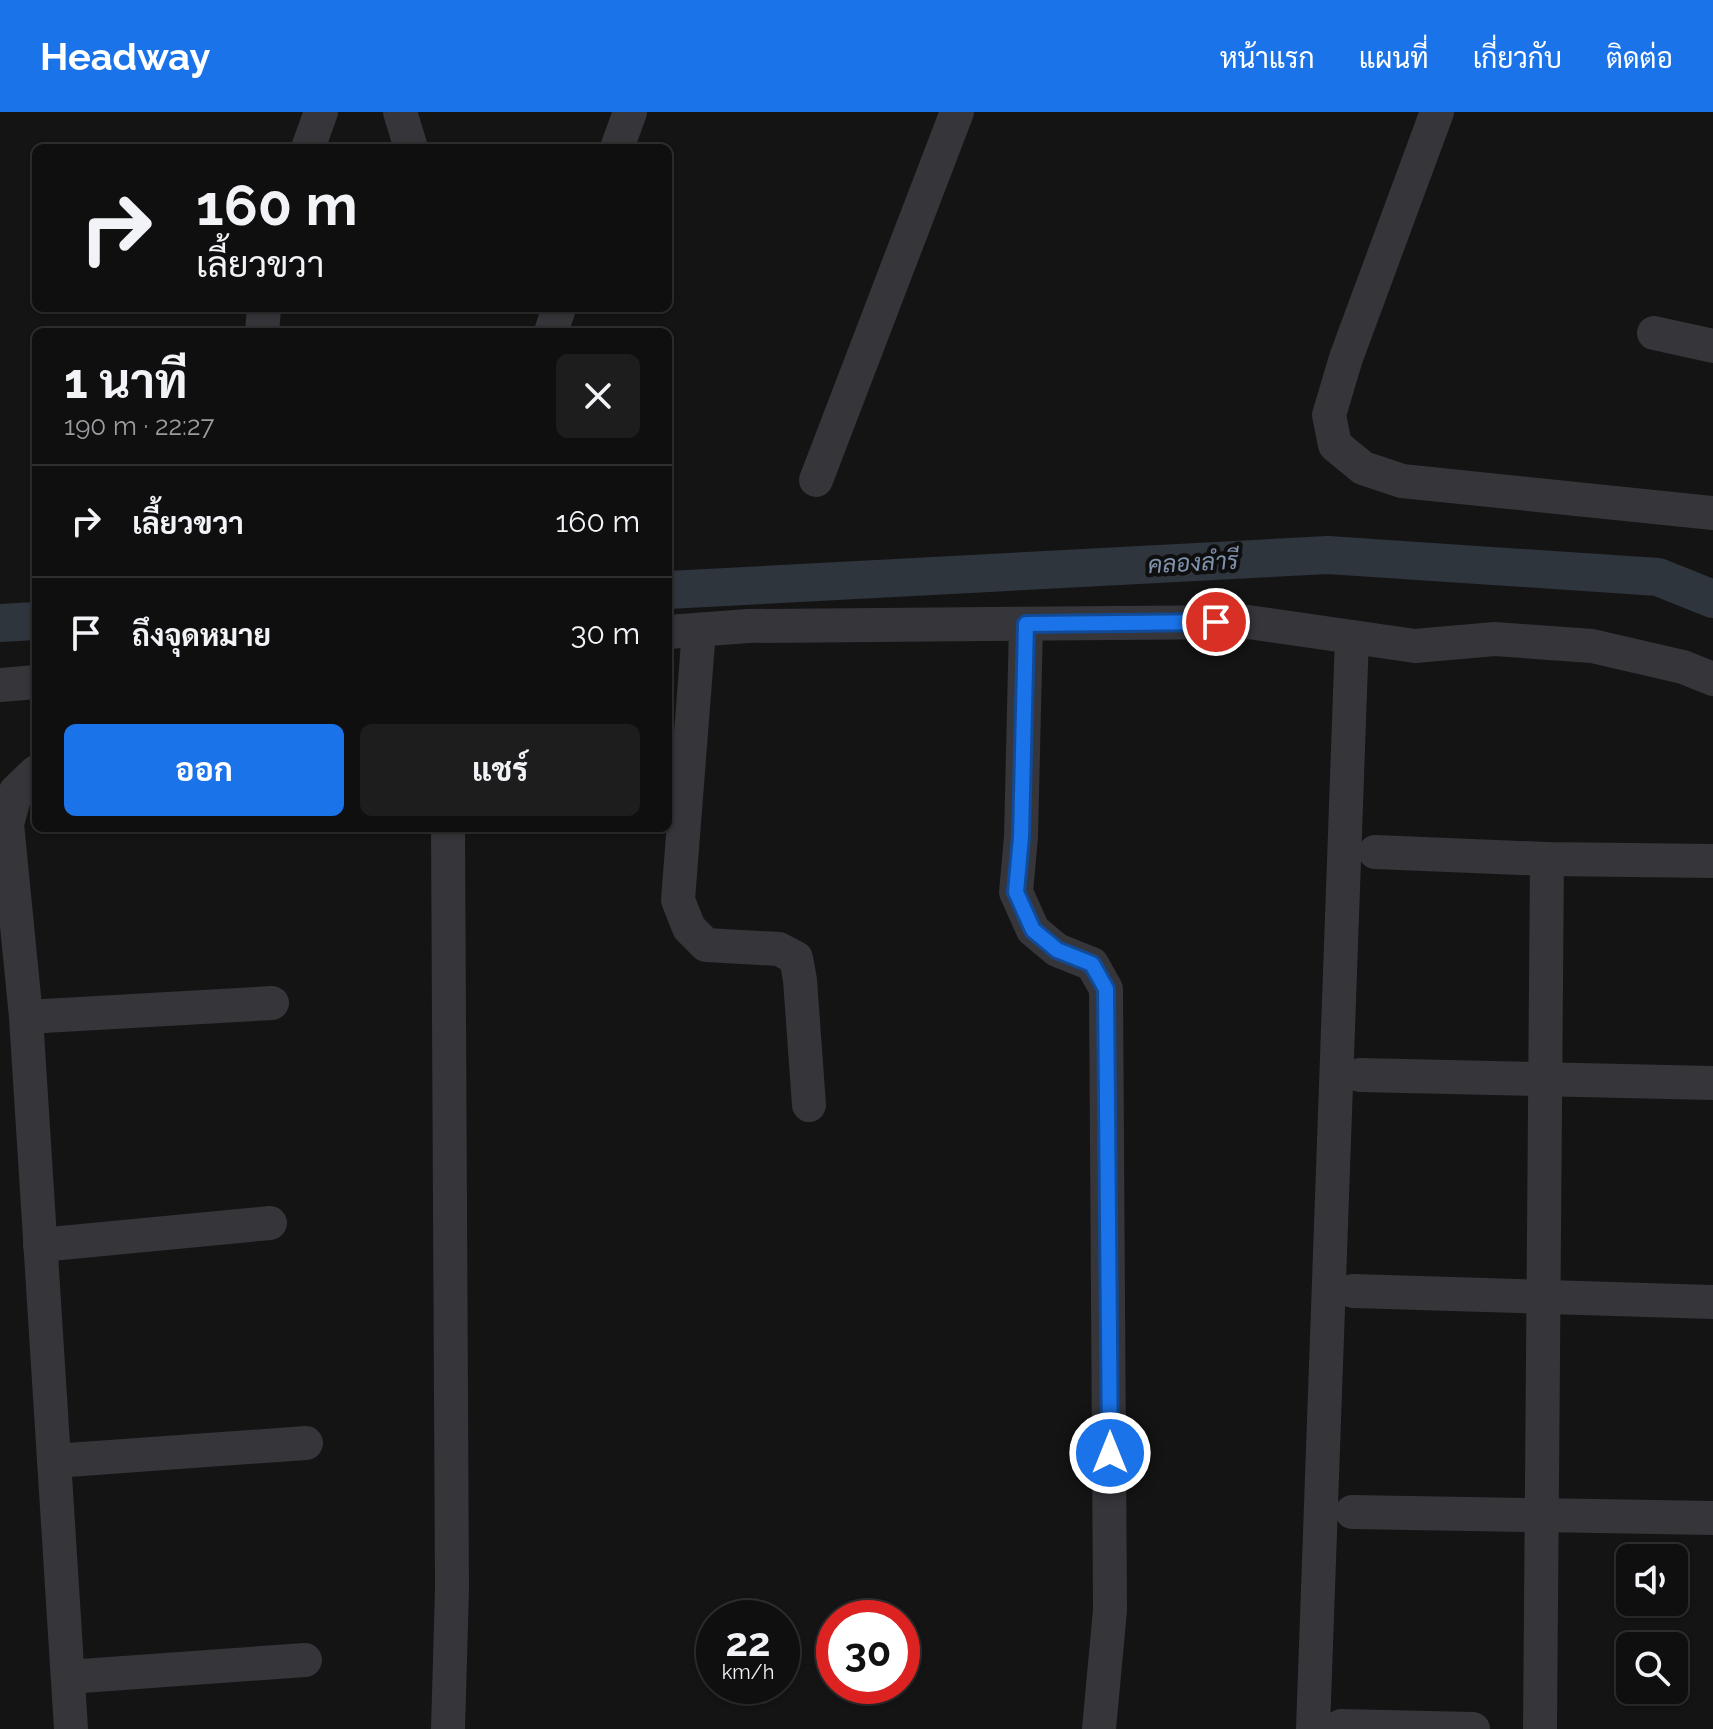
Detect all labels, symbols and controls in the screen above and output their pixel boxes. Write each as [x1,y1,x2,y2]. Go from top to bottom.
text: Headway [40,34,210,79]
text: หน้าแรก [1220,42,1315,75]
text: แผนที่ [1359,42,1429,75]
text: เกี่ยวกับ [1473,42,1562,75]
text: ติดต่อ [1606,42,1673,75]
text: 160 m [196,172,358,238]
icon: right [64,176,168,280]
text: เลี้ยวขวา [196,243,324,285]
text: 1 นาที [64,353,187,409]
button: close [556,354,640,438]
text: 190 m · 22:27 [64,411,214,441]
icon: right [64,499,108,543]
text: 160 m [555,504,640,539]
text: เลี้ยวขวา [132,506,244,541]
water label: คลองลำรี [1147,546,1241,579]
pin [1182,588,1250,656]
icon: arrive [1194,600,1238,644]
icon: arrive [64,611,108,655]
text: 30 m [570,616,640,651]
text: ถึงจุดหมาย [132,618,271,653]
button: ออก [64,724,344,816]
button: แชร์ [360,724,640,816]
position arrow [1068,1411,1152,1495]
map controls [1616,1544,1688,1704]
button: sound [1616,1544,1688,1616]
speed limit sign: 30 [816,1600,920,1704]
text: 22 [725,1618,771,1665]
button: search [1616,1632,1688,1704]
text: km/h [722,1660,774,1684]

